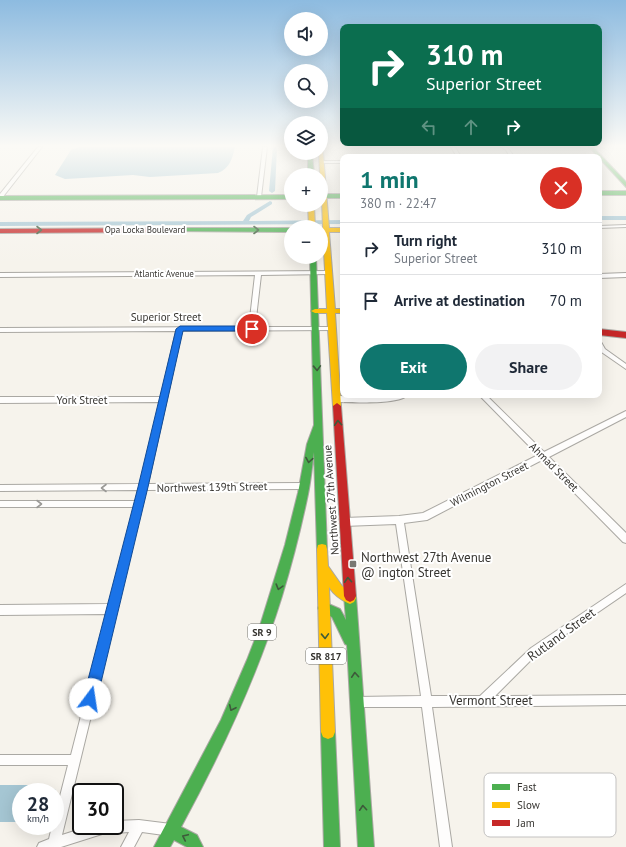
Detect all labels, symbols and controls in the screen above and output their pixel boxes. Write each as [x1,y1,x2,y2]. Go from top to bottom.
map controls [284,12,328,264]
button: sound [284,12,328,56]
text: 310 m [426,36,503,73]
icon: right [360,40,412,92]
button: search [284,64,328,108]
text: Superior Street [426,72,542,95]
button: layers [284,116,328,160]
icon: left [418,116,440,138]
icon: ahead [460,116,482,138]
icon: right [502,116,524,138]
text: 1 min [360,164,419,195]
button: close [540,167,582,209]
button: + [284,168,328,212]
text: 380 m · 22:47 [360,195,437,212]
button: − [284,220,328,264]
street label: Opa Locka Boulevard [105,224,186,235]
one-way arrow [36,226,42,235]
one-way arrow [253,226,259,234]
text: Turn right [394,231,457,250]
icon: right [360,238,382,260]
text: 310 m [541,239,582,258]
text: Superior Street [394,250,478,267]
street label: Atlantic Avenue [134,268,194,279]
icon: arrive [360,290,382,312]
text: Arrive at destination [394,291,525,310]
text: 70 m [549,291,582,310]
street label: Superior Street [131,310,202,324]
pin [235,312,269,346]
icon: arrive [241,318,263,340]
button: Exit [360,344,467,390]
button: Share [475,344,582,390]
one-way arrow [313,365,321,371]
street label: York Street [57,393,108,407]
one-way arrow [334,420,342,426]
street label: Ahmad Street [526,439,582,495]
street label: Northwest 27th Avenue [320,444,342,556]
one-way arrow [305,457,314,464]
street label: Wilmington Street [448,458,531,510]
street label: Northwest 139th Street [157,479,268,495]
one-way arrow [101,484,107,492]
one-way arrow [36,500,42,508]
place label: Northwest 27th Avenue @ ington Street [361,549,491,581]
marker: Northwest 27th Avenue @ ington Street [348,559,358,569]
one-way arrow [344,577,353,583]
one-way arrow [275,583,284,590]
street label: Rutland Street [524,604,599,665]
road number: SR 9 [248,624,276,640]
one-way arrow [321,633,330,639]
road number: SR 817 [306,648,346,664]
one-way arrow [350,672,359,678]
position arrow [69,678,111,720]
street label: Vermont Street [448,692,533,709]
one-way arrow [229,704,237,711]
legend [484,773,616,837]
text: Fast [517,780,537,794]
speed limit sign: 30 [72,783,124,835]
text: 28 [27,791,49,817]
text: Slow [517,798,540,812]
one-way arrow [359,805,368,811]
text: km/h [27,812,49,825]
text: Jam [516,816,535,830]
one-way arrow [182,834,189,842]

